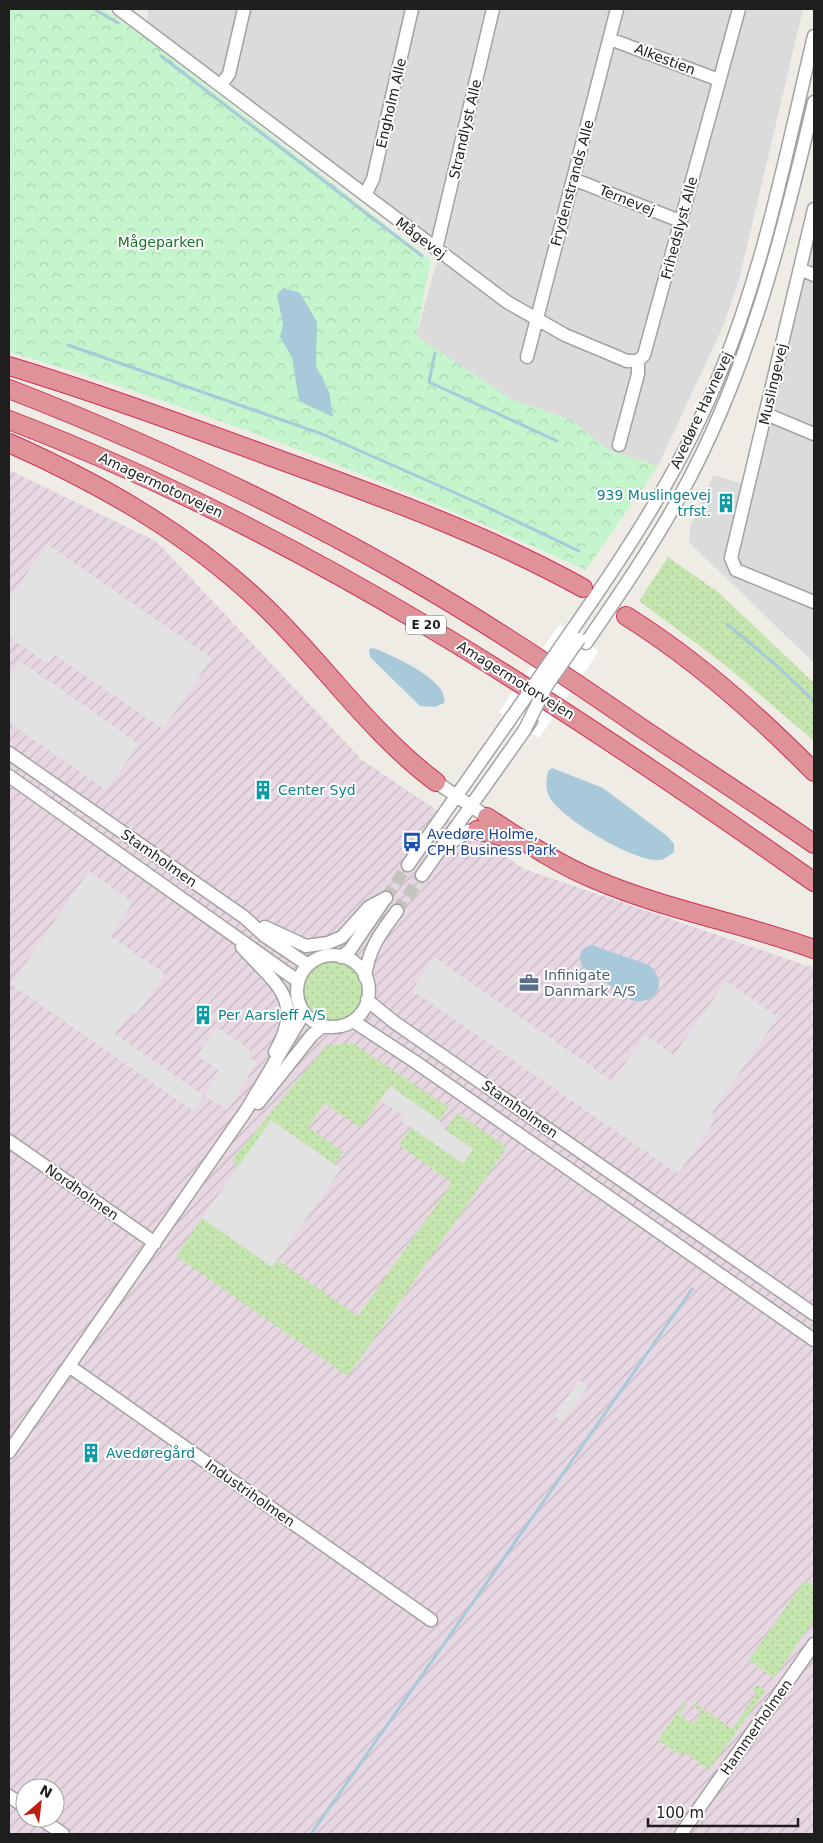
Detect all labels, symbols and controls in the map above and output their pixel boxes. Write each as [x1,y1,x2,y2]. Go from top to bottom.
street label: Alkestien [632,40,698,78]
street label: Engholm Alle [373,56,409,150]
street label: Strandlyst Alle [446,78,484,180]
street label: Frydenstrands Alle [547,118,597,248]
street label: Frihedslyst Alle [658,175,700,281]
street label: Ternevej [596,181,657,218]
street label: Mågevej [393,214,449,262]
park label: Mågeparken [118,234,204,250]
street label: Muslingevej [756,342,790,426]
street label: Avedøre Havnevej [667,349,735,471]
street label: Amagermotorvejen [96,449,226,521]
place label: 939 Muslingevej trfst. [597,487,711,519]
building icon: 939 Muslingevej trfst. [715,492,737,514]
road number: E 20 [406,616,446,634]
street label: Amagermotorvejen [454,637,578,723]
building icon: Center Syd [252,779,274,801]
place label: Center Syd [278,782,356,798]
street label: Stamholmen [118,826,200,890]
place label: Avedøre Holme, CPH Business Park [427,826,558,858]
bus stop icon: Avedøre Holme, CPH Business Park [401,831,423,853]
place label: Infinigate Danmark A/S [544,967,636,999]
office icon: Infinigate Danmark A/S [518,972,540,994]
building icon: Per Aarsleff A/S [192,1004,214,1026]
place label: Per Aarsleff A/S [218,1007,326,1023]
street label: Stamholmen [479,1077,561,1141]
street label: Nordholmen [42,1161,122,1223]
building icon: Avedøregård [80,1442,102,1464]
place label: Avedøregård [106,1445,195,1461]
street label: Industriholmen [202,1456,298,1530]
street label: Hammerholmen [717,1676,795,1778]
north arrow [15,1778,65,1828]
text: N [37,1782,55,1801]
scale bar [648,1796,798,1828]
text: 100 m [656,1804,704,1822]

